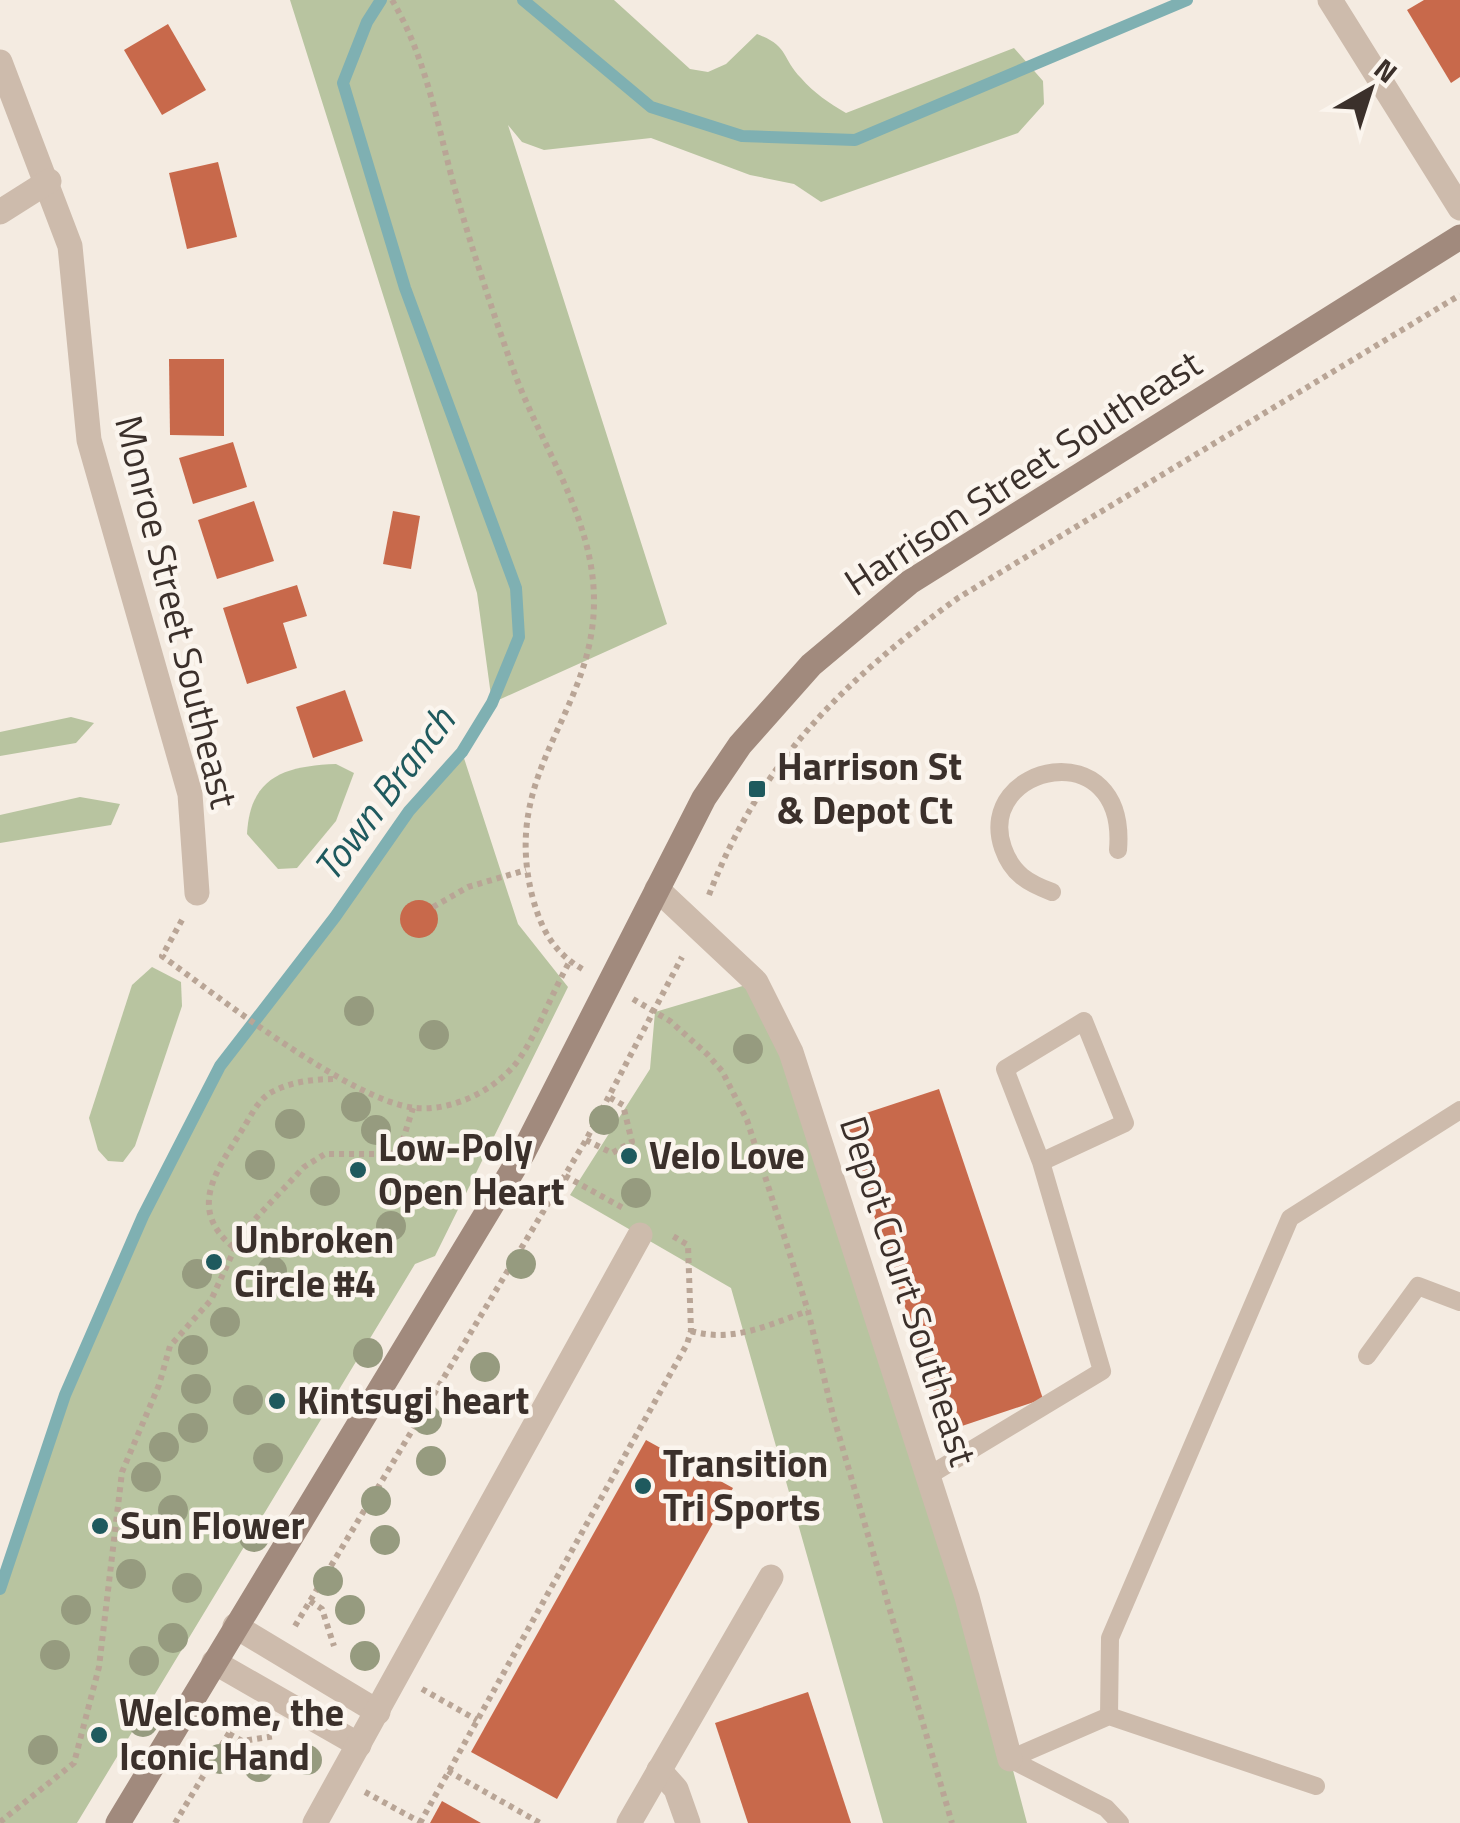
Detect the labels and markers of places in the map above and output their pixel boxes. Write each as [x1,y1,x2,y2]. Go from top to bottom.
place label: Harrison St & Depot Ct [777,737,962,839]
marker: Harrison St & Depot Ct [746,778,768,800]
place label: Low-Poly Open Heart [378,1118,564,1220]
place label: Velo Love [649,1126,805,1184]
marker: Velo Love [618,1145,640,1167]
marker: Low-Poly Open Heart [347,1159,369,1181]
place label: Unbroken Circle #4 [234,1210,394,1312]
marker: Unbroken Circle #4 [203,1251,225,1273]
place label: Kintsugi heart [297,1371,529,1429]
marker: Kintsugi heart [266,1390,288,1412]
place label: Transition Tri Sports [663,1434,828,1536]
marker: Transition Tri Sports [632,1475,654,1497]
place label: Sun Flower [120,1496,305,1554]
marker: Sun Flower [89,1515,111,1537]
place label: Welcome, the Iconic Hand [119,1683,344,1785]
marker: Welcome, the Iconic Hand [88,1724,110,1746]

